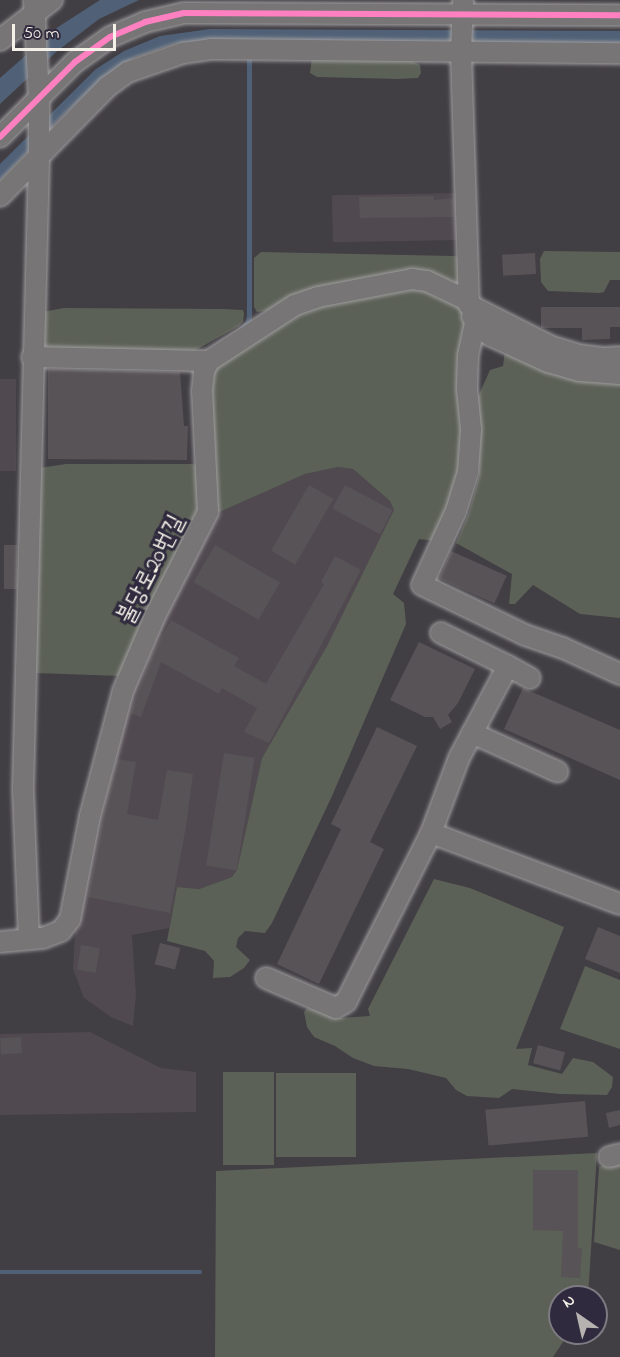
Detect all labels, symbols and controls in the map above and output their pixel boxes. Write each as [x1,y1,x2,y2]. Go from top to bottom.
scale bar [15,12,118,50]
text: 50 m [23,21,60,47]
street label: 불당로20번길 [112,511,192,629]
north arrow [548,1285,608,1345]
text: N [558,1289,580,1315]

